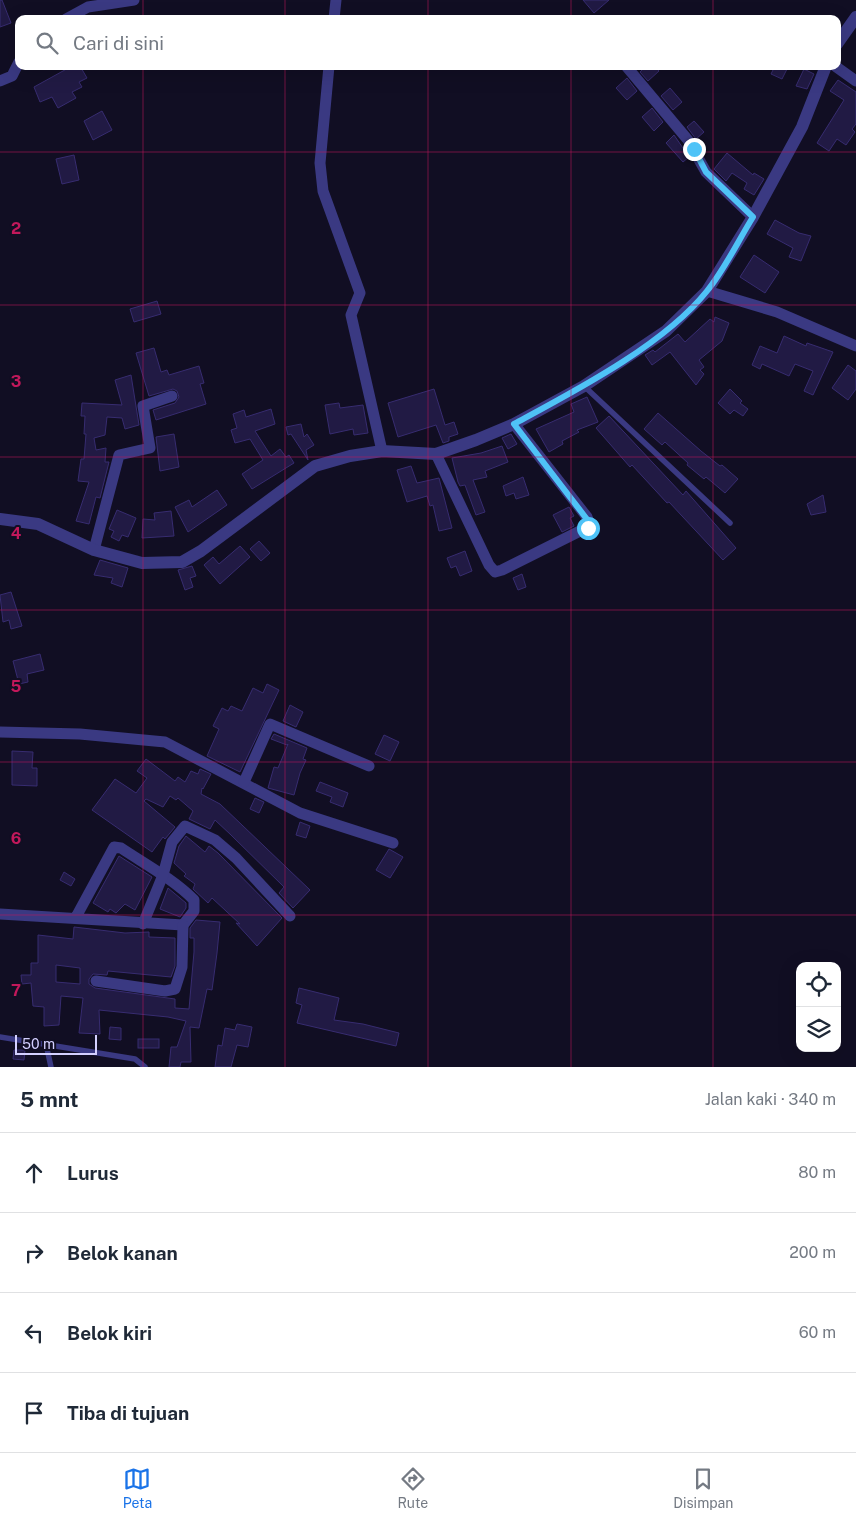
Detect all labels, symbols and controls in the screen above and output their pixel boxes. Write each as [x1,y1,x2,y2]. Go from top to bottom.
search box [15,15,841,70]
icon: search [33,29,61,57]
text: Cari di sini [73,32,164,54]
route end [683,138,706,161]
text: 2 [11,219,21,238]
text: 3 [11,372,21,391]
route start [577,517,600,540]
text: 4 [11,524,22,543]
text: 5 [11,677,22,696]
text: 6 [11,829,21,848]
map controls [796,962,841,1052]
button: locate [796,962,841,1007]
text: 7 [11,981,21,1000]
button: layers [796,1007,841,1052]
scale bar [15,1032,98,1055]
text: 50 m [22,1036,55,1052]
text: 5 mnt [20,1087,79,1112]
text: Jalan kaki · 340 m [705,1090,836,1109]
icon: ahead [20,1159,48,1187]
text: Lurus [67,1162,119,1184]
text: 80 m [798,1163,836,1182]
icon: right [20,1239,48,1267]
text: Belok kanan [67,1242,178,1264]
text: 200 m [789,1243,836,1262]
icon: left [20,1319,48,1347]
text: Belok kiri [67,1322,152,1344]
text: 60 m [799,1323,836,1342]
icon: arrive [20,1399,48,1427]
text: Tiba di tujuan [67,1402,189,1424]
tab: Peta [123,1465,152,1511]
tab: Rute [397,1465,428,1511]
tab: Disimpan [673,1465,733,1511]

